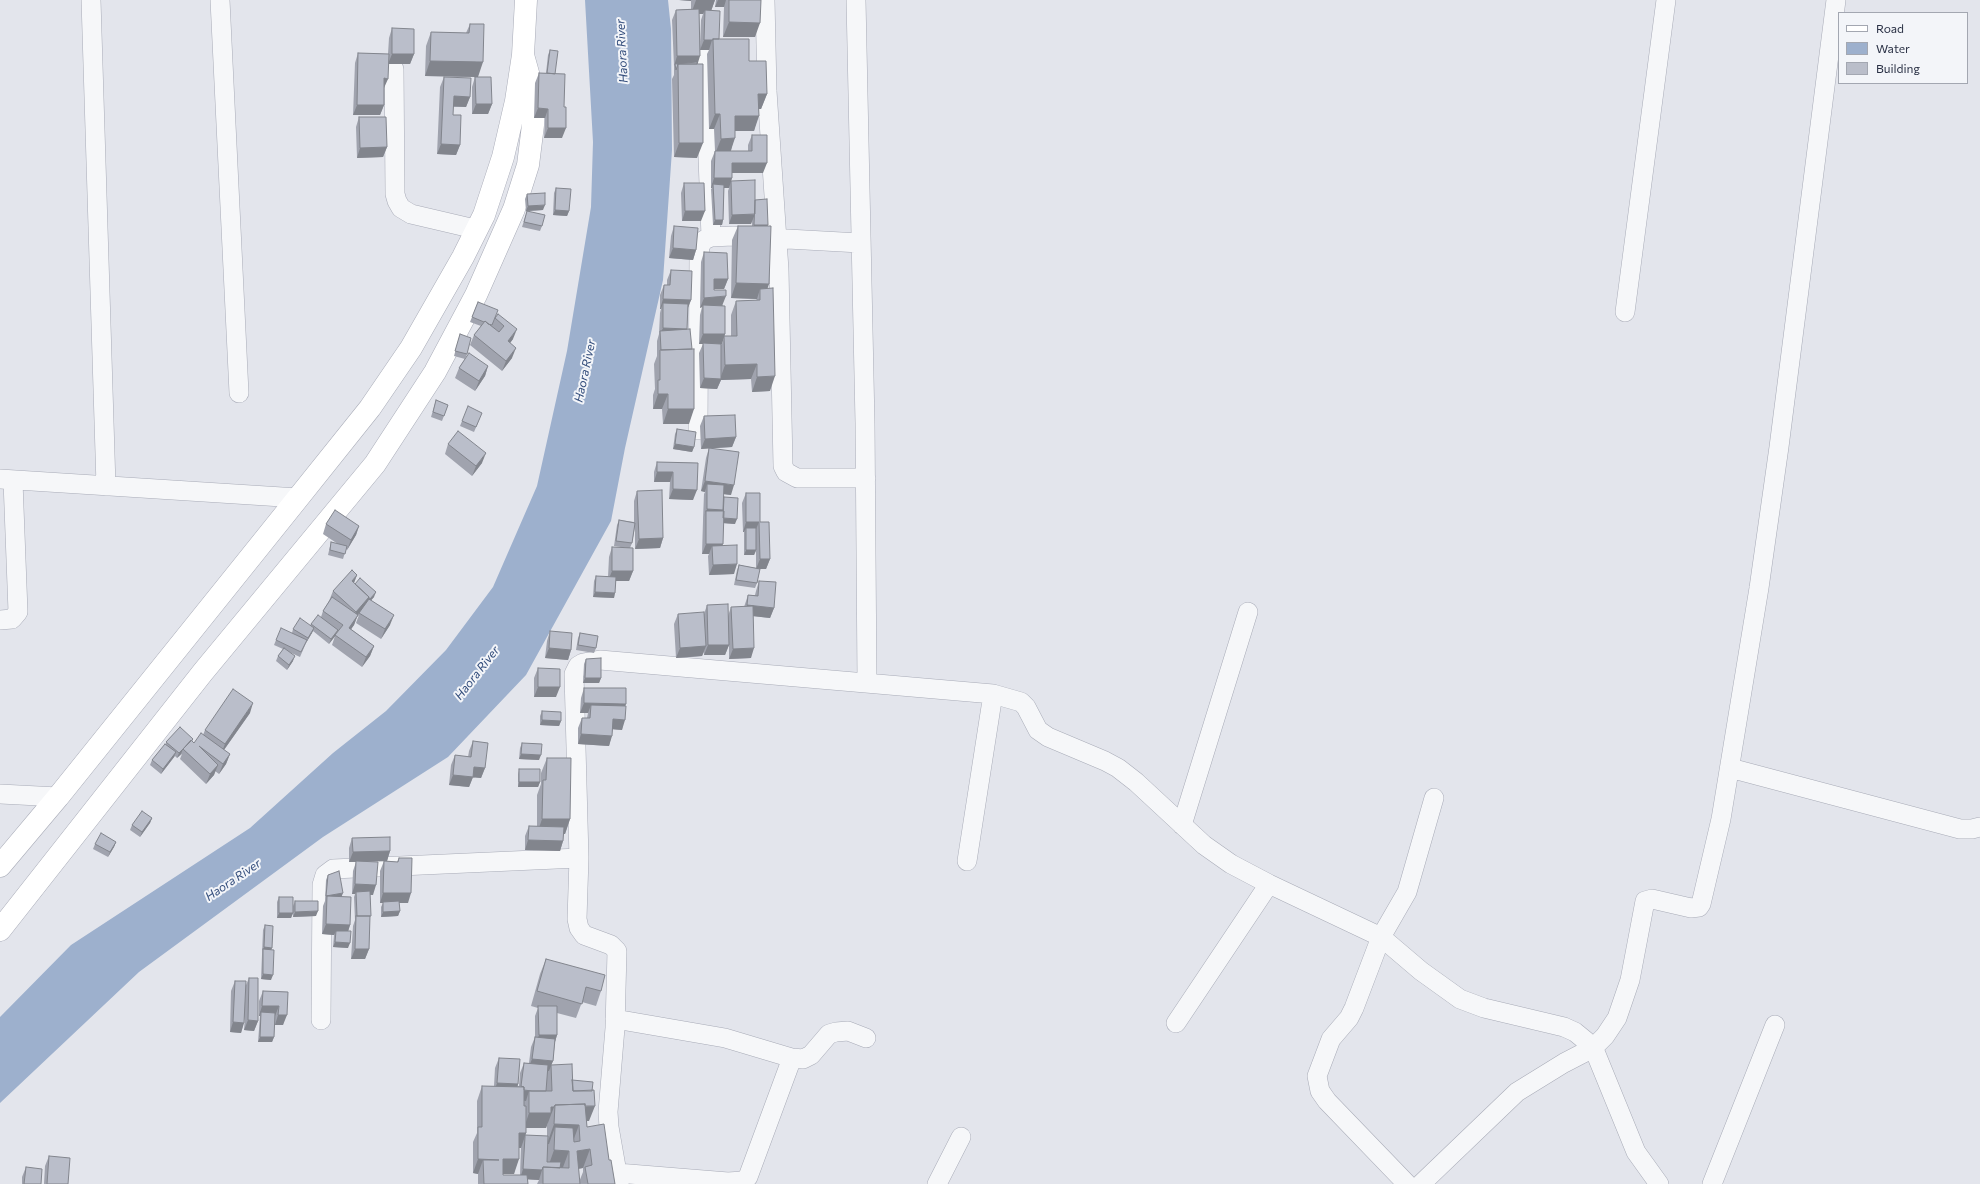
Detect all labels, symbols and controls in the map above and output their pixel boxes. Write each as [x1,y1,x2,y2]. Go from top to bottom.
legend [1838,12,1968,84]
water label: Haora River [613,19,631,83]
text: Road [1876,21,1904,35]
text: Water [1876,41,1910,55]
text: Building [1876,61,1920,75]
water label: Haora River [571,338,599,404]
water label: Haora River [452,643,502,703]
water label: Haora River [202,856,264,904]

